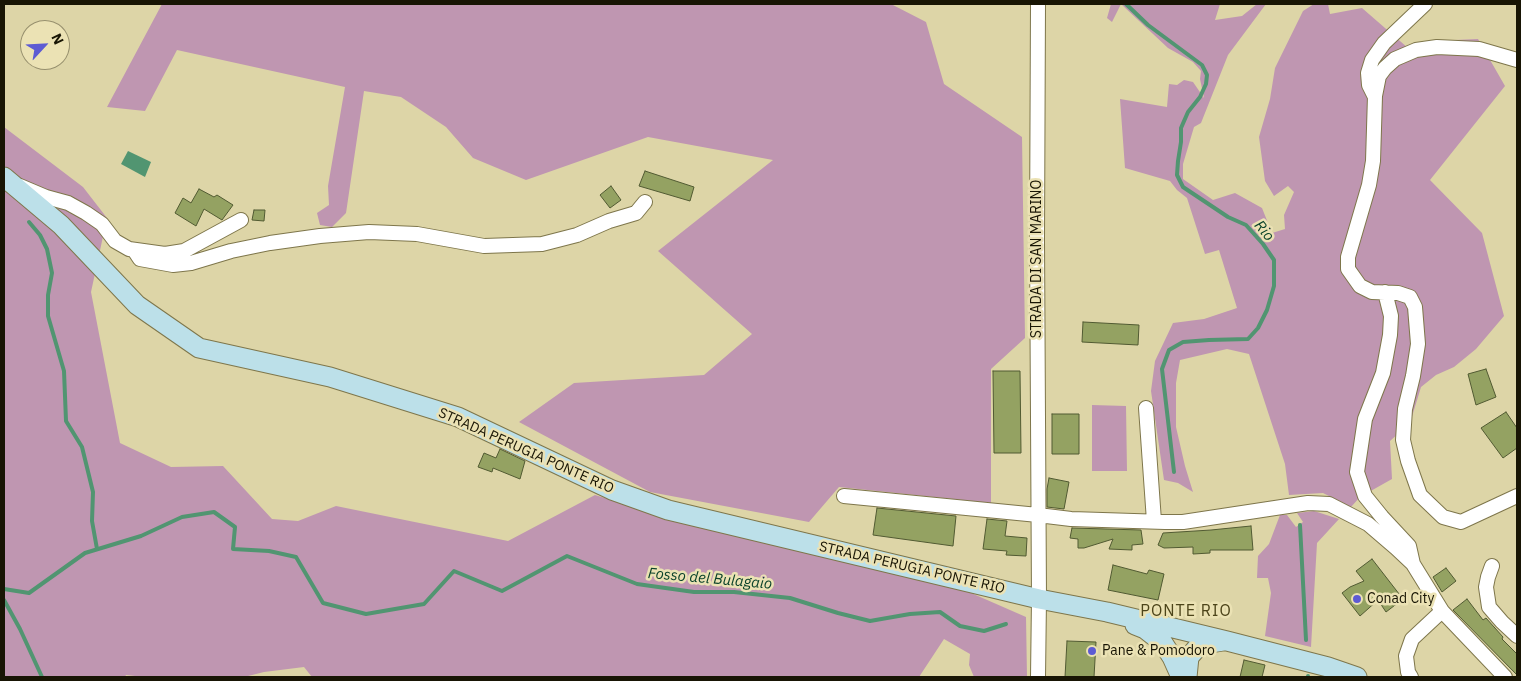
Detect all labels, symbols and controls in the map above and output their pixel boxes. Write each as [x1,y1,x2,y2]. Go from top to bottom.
north arrow [20,20,70,70]
text: N [47,31,68,47]
street label: STRADA DI SAN MARINO [1029,180,1045,338]
water label: Rio [1250,217,1278,245]
street label: STRADA PERUGIA PONTE RIO [436,405,616,497]
street label: STRADA PERUGIA PONTE RIO [817,538,1007,598]
water label: Fosso del Bulagaio [647,565,773,593]
place label: Conad City [1367,591,1434,607]
marker: Conad City [1351,593,1363,605]
district label: PONTE RIO [1139,601,1233,621]
place label: Pane & Pomodoro [1102,643,1215,659]
marker: Pane & Pomodoro [1086,645,1098,657]

